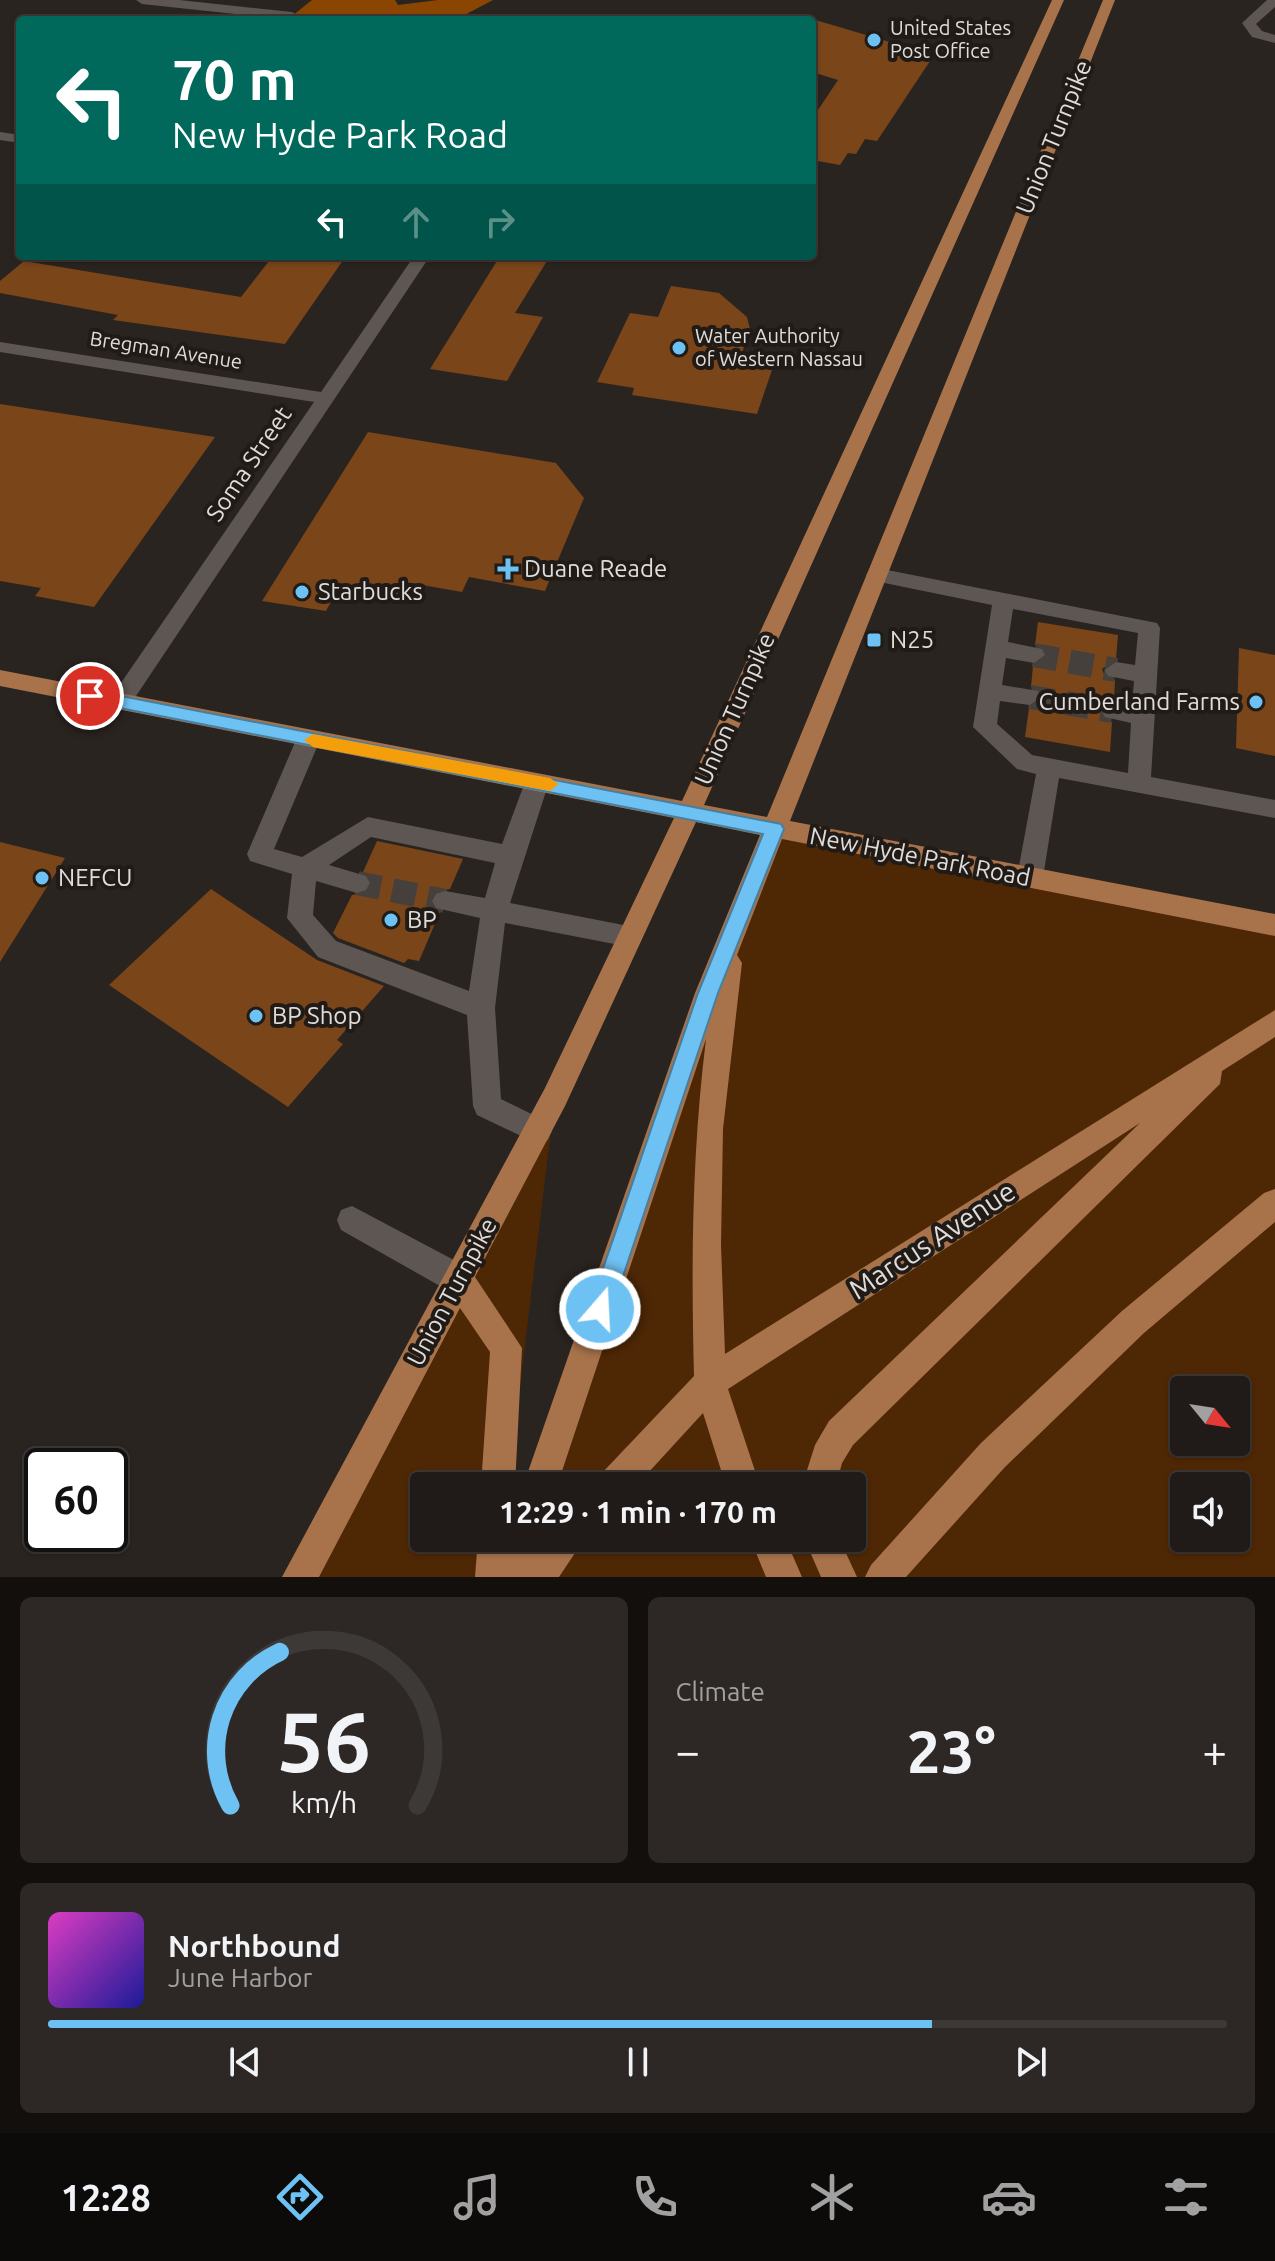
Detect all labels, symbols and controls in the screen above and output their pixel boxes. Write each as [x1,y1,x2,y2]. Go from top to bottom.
place label: United States Post Office [890,16,1011,62]
marker: United States Post Office [865,31,883,49]
icon: left [40,48,144,152]
text: 70 m [172,48,297,111]
street label: Union Turnpike [1010,56,1097,218]
text: New Hyde Park Road [172,114,508,155]
icon: left [310,200,354,244]
icon: ahead [394,200,438,244]
icon: right [478,200,522,244]
place label: Water Authority of Western Nassau [695,324,863,370]
street label: Bregman Avenue [88,326,244,373]
marker: Water Authority of Western Nassau [670,339,688,357]
street label: Soma Street [200,401,297,526]
place label: Duane Reade [524,555,667,582]
marker: Duane Reade [499,560,517,578]
place label: Starbucks [318,578,423,605]
marker: Starbucks [293,583,311,601]
place label: N25 [890,626,934,653]
street label: Union Turnpike [689,629,780,789]
marker: N25 [865,631,883,649]
pin [56,662,124,730]
icon: arrive [68,674,112,718]
place label: Cumberland Farms [1039,688,1240,715]
marker: Cumberland Farms [1247,693,1265,711]
street label: New Hyde Park Road [808,822,1033,891]
place label: NEFCU [58,864,132,891]
marker: NEFCU [33,869,51,887]
place label: BP [407,906,437,933]
marker: BP [382,911,400,929]
place label: BP Shop [272,1002,361,1029]
marker: BP Shop [247,1007,265,1025]
street label: Marcus Avenue [843,1175,1020,1305]
street label: Union Turnpike [401,1213,502,1370]
position arrow [558,1267,642,1351]
north arrow [1170,1376,1250,1456]
map controls [1170,1376,1250,1552]
speed limit sign: 60 [24,1448,128,1552]
button: sound [1170,1472,1250,1552]
text: 12:29 · 1 min · 170 m [499,1495,777,1529]
text: Climate [676,1677,765,1706]
text: 56 [277,1694,371,1788]
text: 23° [907,1717,996,1784]
text: − [676,1726,700,1775]
text: + [1202,1726,1227,1775]
text: km/h [291,1786,357,1818]
text: Northbound [168,1929,340,1963]
text: June Harbor [168,1963,312,1992]
icon: previous [223,2040,267,2084]
icon: pause [616,2040,660,2084]
icon: next [1009,2040,1053,2084]
icon: directions [272,2169,328,2225]
icon: music [449,2169,505,2225]
icon: phone [627,2169,683,2225]
icon: climate [804,2169,860,2225]
icon: car [981,2169,1037,2225]
icon: filters [1158,2169,1214,2225]
text: 12:28 [61,2177,151,2218]

